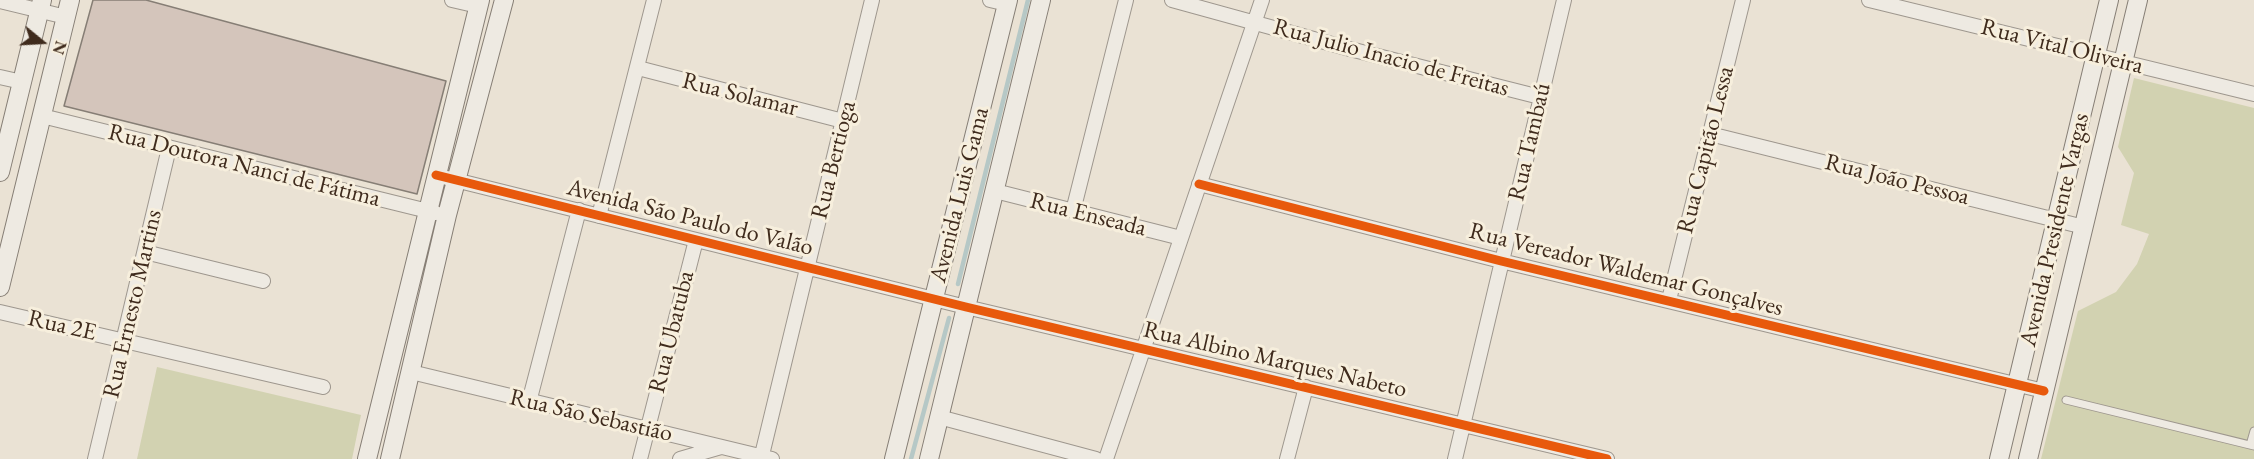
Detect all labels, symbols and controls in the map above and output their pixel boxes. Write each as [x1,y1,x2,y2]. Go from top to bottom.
north arrow [12,12,72,72]
street label: Rua Julio Inacio de Freitas [1270,13,1512,103]
street label: Rua Vital Oliveira [1978,13,2146,81]
text: N [48,38,72,57]
street label: Rua Capitão Lessa [1671,63,1741,237]
street label: Rua Solamar [679,67,801,123]
street label: Rua Tambaú [1502,80,1558,204]
street label: Rua Bertioga [805,98,863,222]
street label: Avenida Luis Gama [924,104,996,286]
street label: Avenida Presidente Vargas [2014,111,2096,349]
street label: Rua Doutora Nanci de Fátima [105,118,383,214]
street label: Rua João Pessoa [1822,148,1972,212]
street label: Avenida São Paulo do Valão [564,173,816,263]
street label: Rua Enseada [1027,187,1149,243]
street label: Rua Ernesto Martins [97,207,169,401]
street label: Rua Vereador Waldemar Gonçalves [1466,217,1786,323]
street label: Rua Ubatuba [643,268,701,396]
street label: Rua 2E [25,304,99,348]
street label: Rua Albino Marques Nabeto [1140,316,1410,404]
street label: Rua São Sebastião [507,383,675,449]

